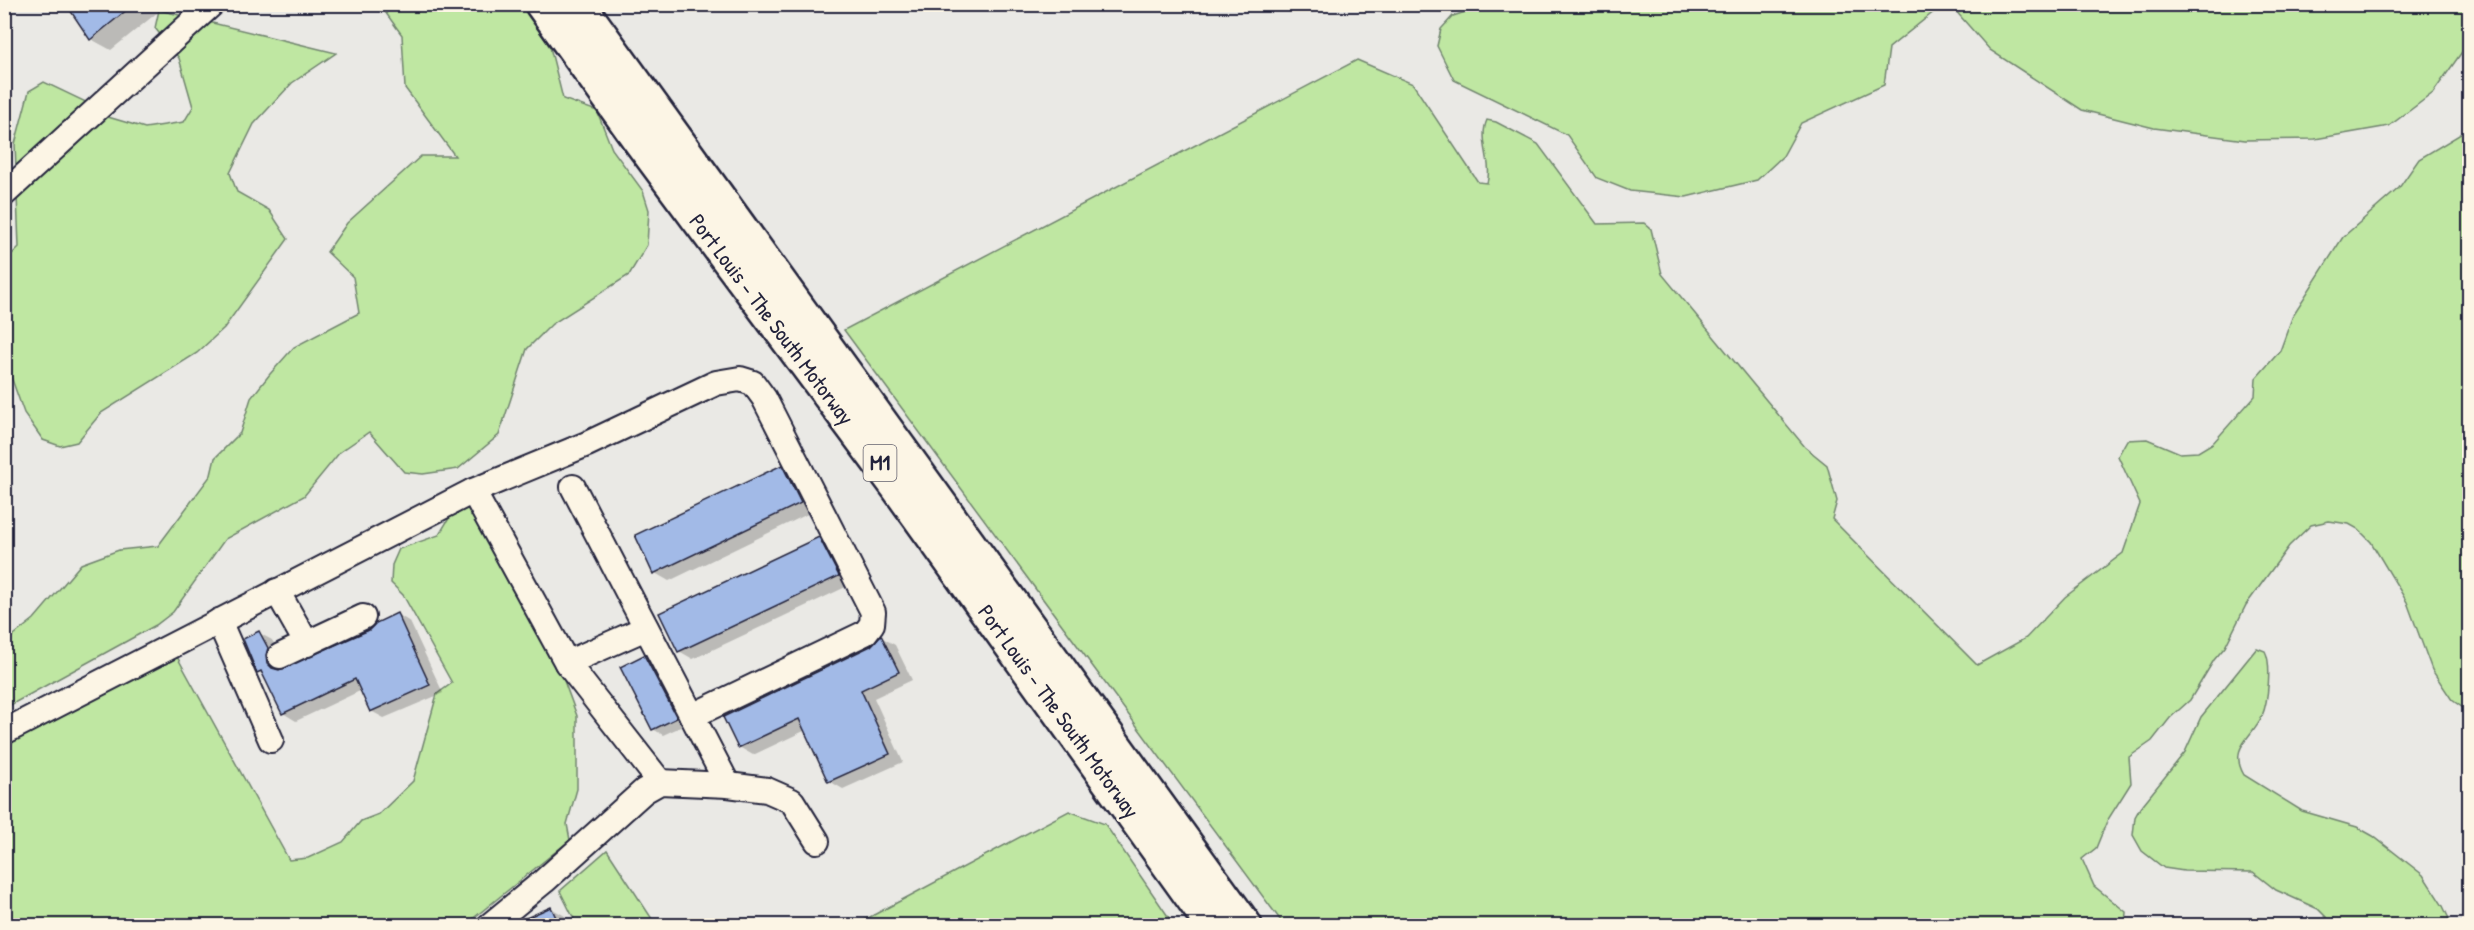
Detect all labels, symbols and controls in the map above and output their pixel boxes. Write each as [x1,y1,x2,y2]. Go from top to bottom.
street label: Port Louis – The South Motorway [683,207,861,431]
road number: M1 [864,445,896,481]
street label: Port Louis – The South Motorway [971,598,1147,824]

